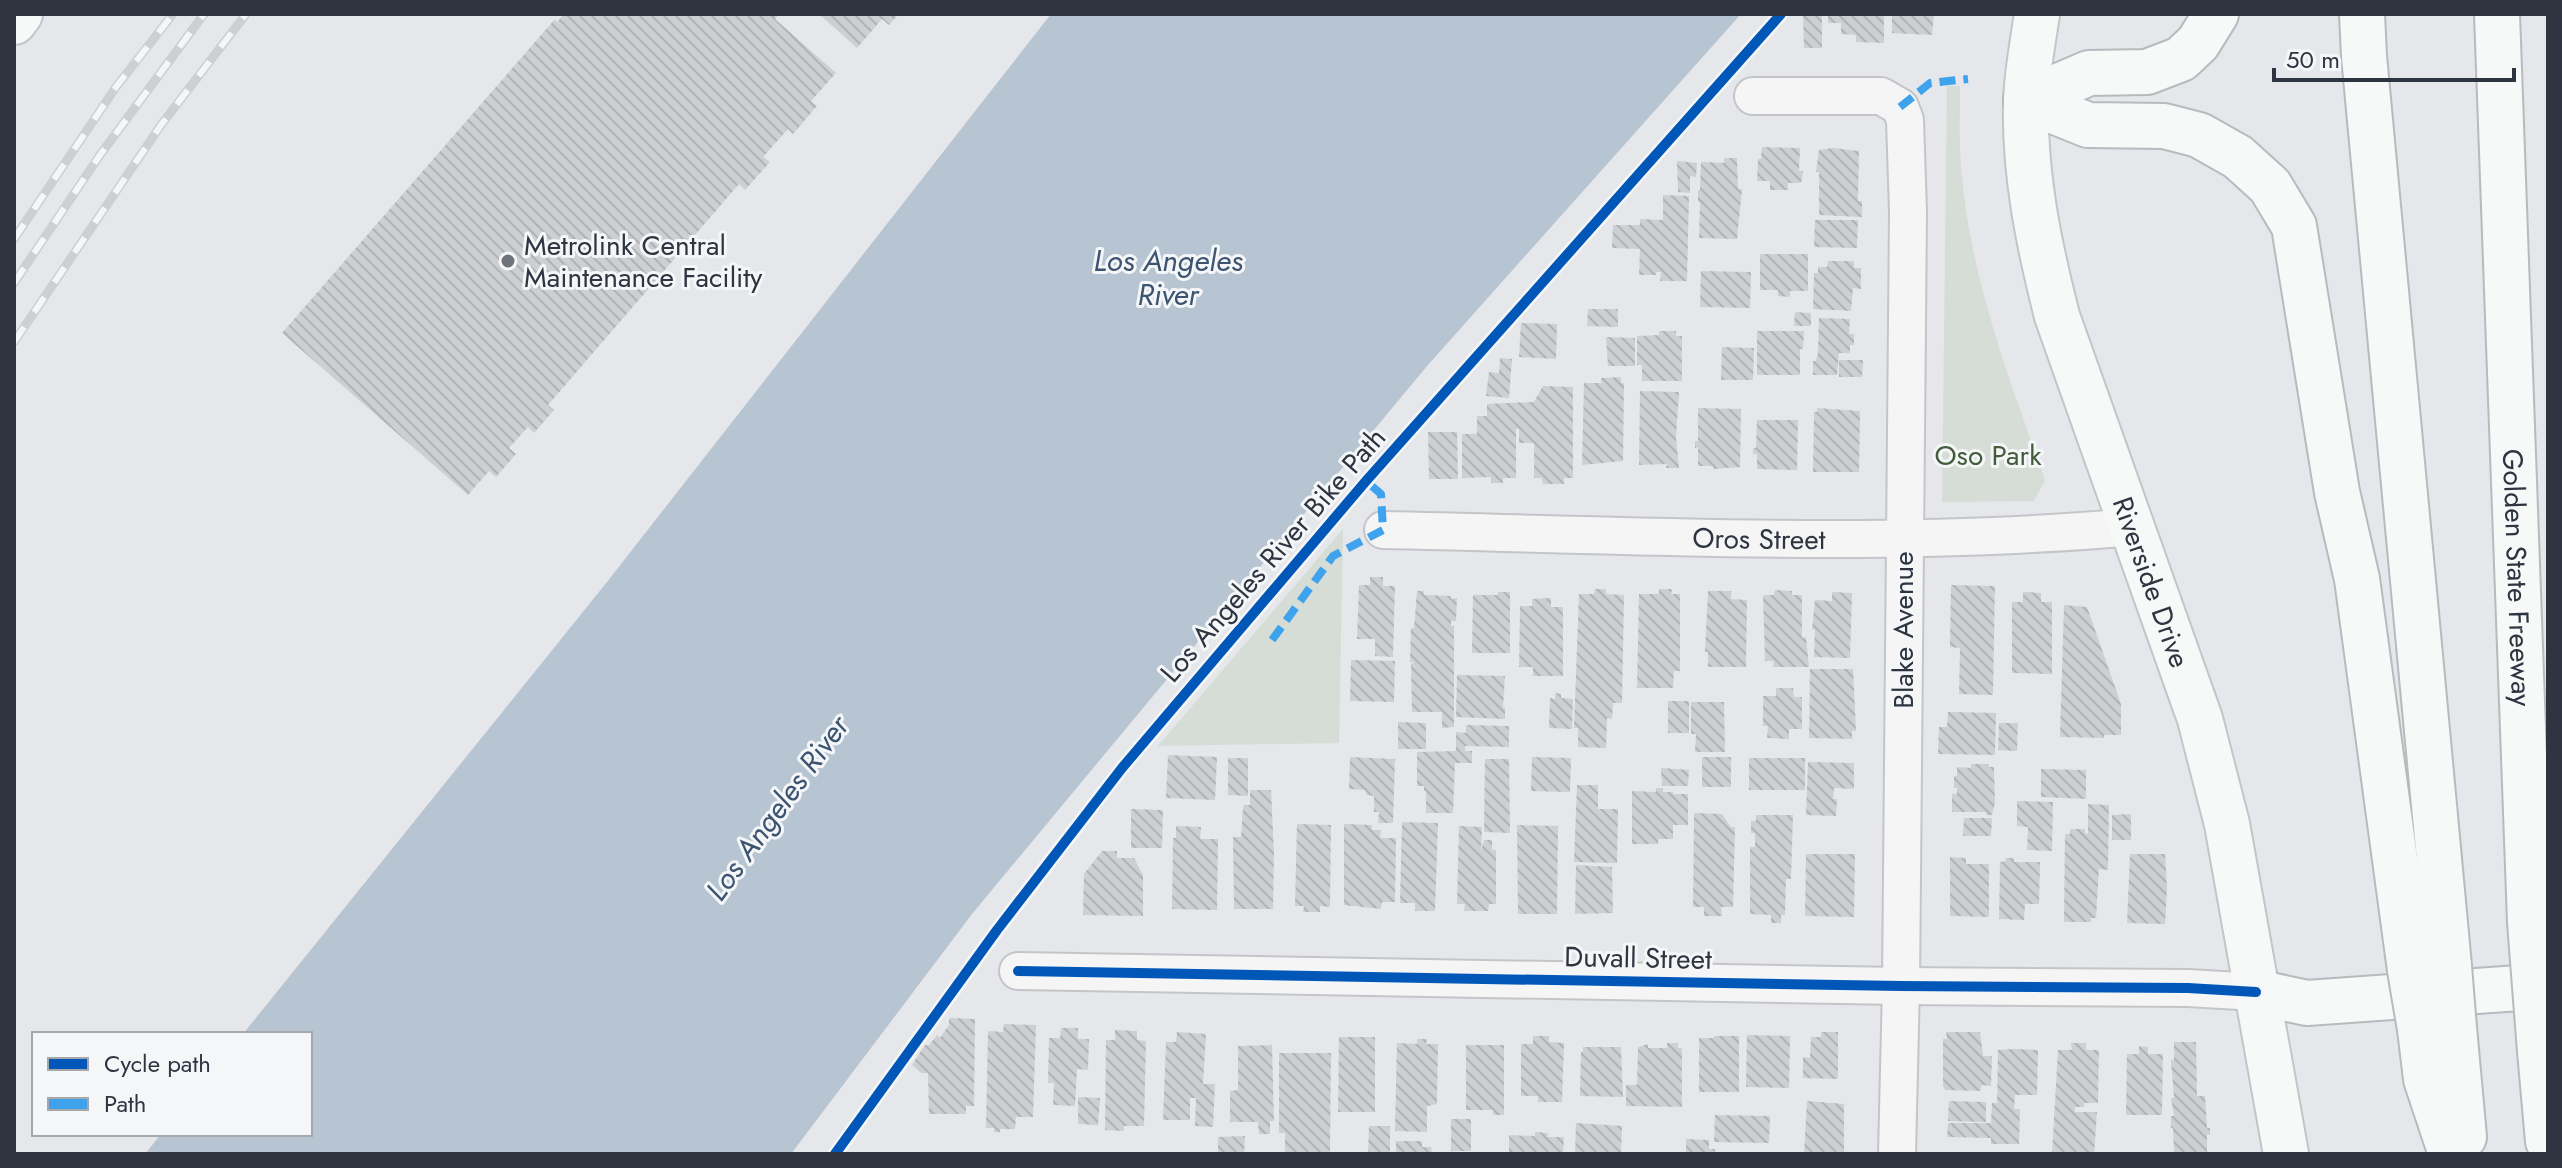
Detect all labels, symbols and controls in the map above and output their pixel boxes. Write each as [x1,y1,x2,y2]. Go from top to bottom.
scale bar [2274,32,2514,82]
text: 50 m [2286,42,2340,77]
place label: Metrolink Central Maintenance Facility [524,225,763,298]
water label: Los Angeles River [1093,239,1243,316]
marker: Metrolink Central Maintenance Facility [499,252,517,270]
street label: Los Angeles River Bike Path [1151,419,1395,691]
park label: Oso Park [1935,435,2042,476]
street label: Golden State Freeway [2492,448,2543,708]
street label: Riverside Drive [2102,491,2201,673]
street label: Oros Street [1692,517,1826,560]
street label: Blake Avenue [1883,551,1924,709]
water label: Los Angeles River [695,705,860,909]
street label: Duvall Street [1564,936,1712,980]
legend [32,1032,312,1136]
text: Cycle path [104,1046,211,1081]
text: Path [104,1086,146,1121]

